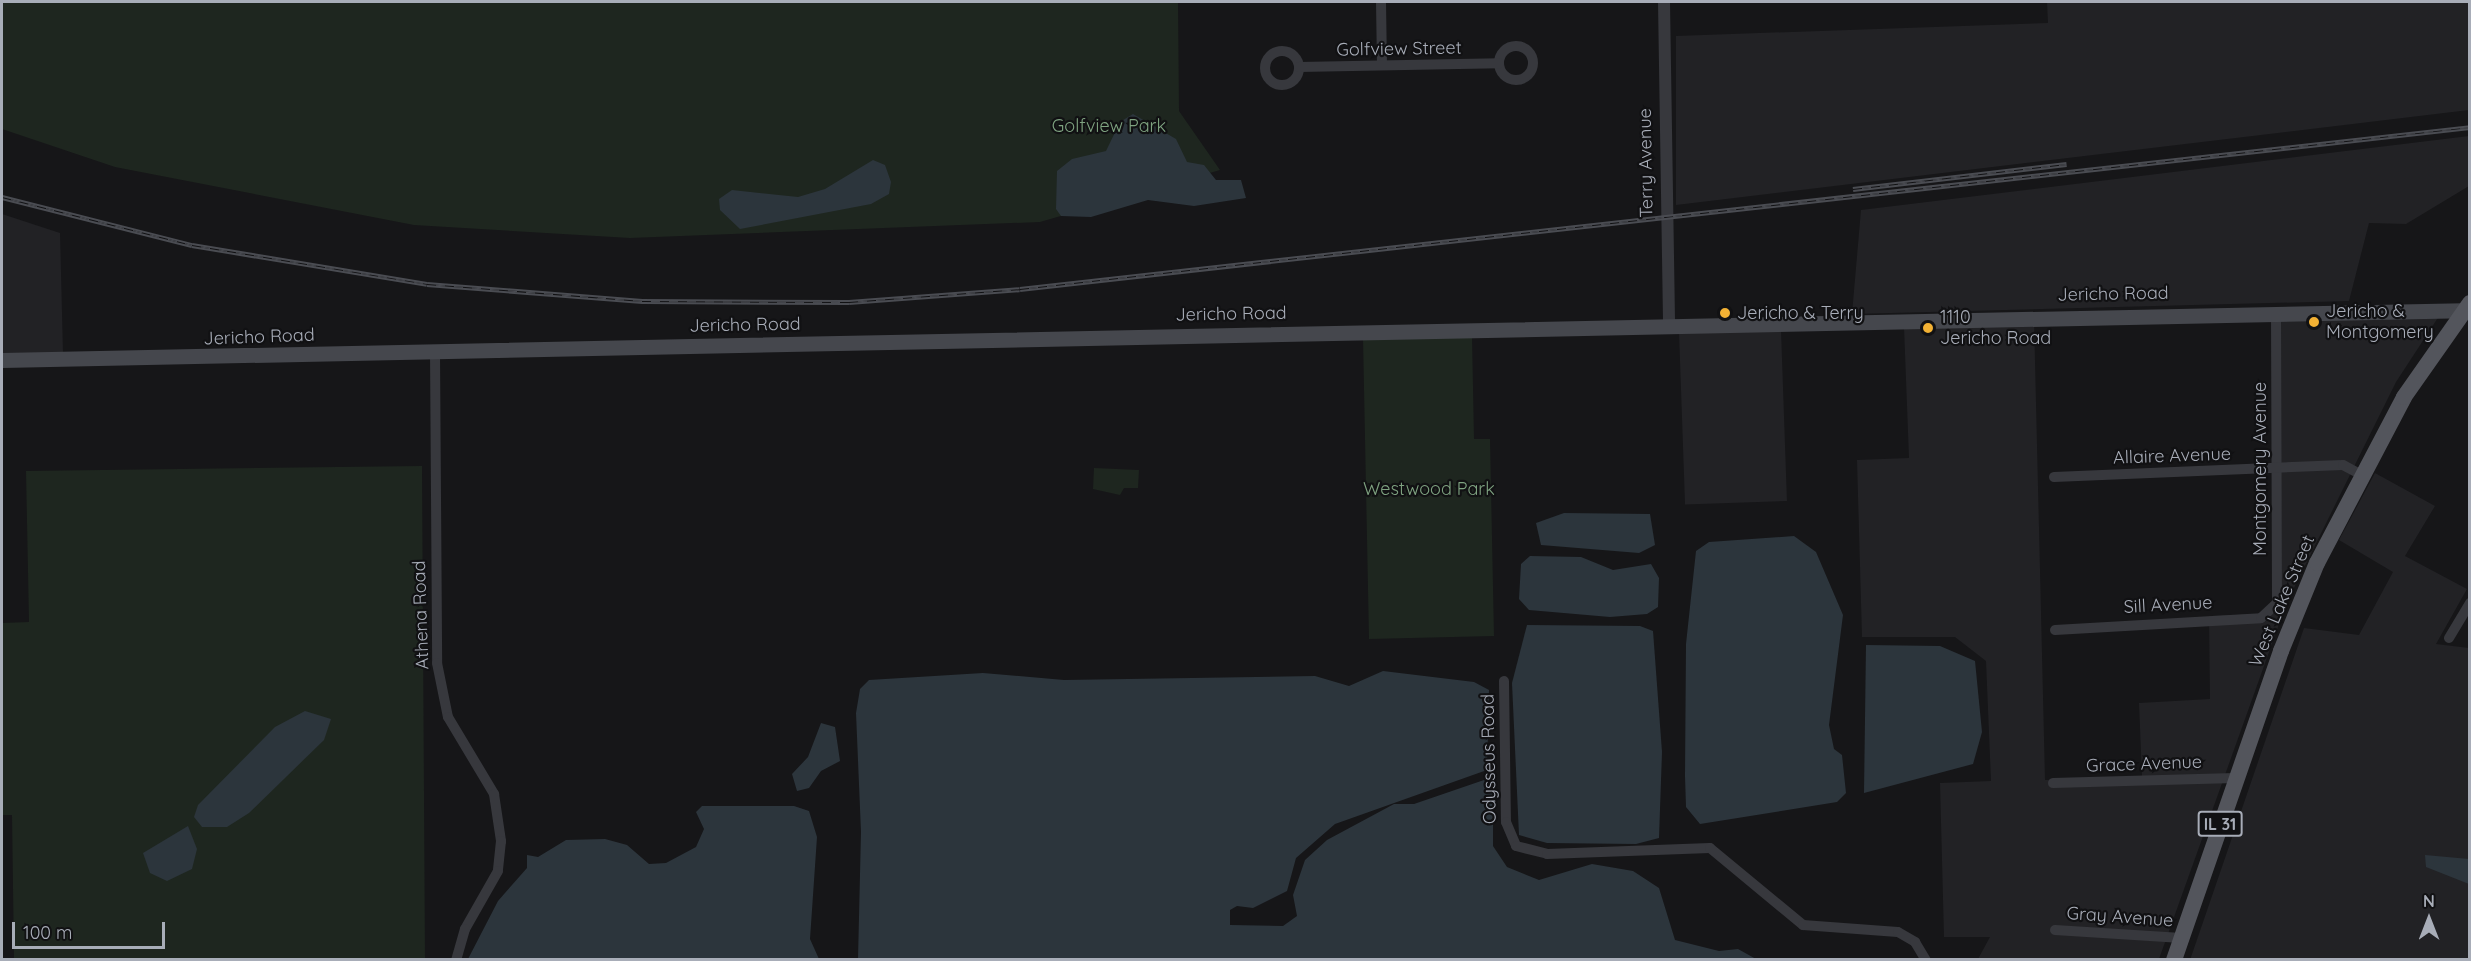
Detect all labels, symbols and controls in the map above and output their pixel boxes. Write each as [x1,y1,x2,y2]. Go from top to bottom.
street label: Golfview Street [1336,37,1462,61]
street label: Terry Avenue [1634,108,1658,218]
park label: Golfview Park [1052,115,1166,137]
street label: Jericho Road [2057,282,2169,306]
place label: Jericho & Montgomery [2326,301,2434,344]
street label: Jericho Road [1175,302,1287,326]
place label: Jericho & Terry [1737,302,1864,324]
marker: Jericho & Terry [1718,306,1732,320]
place label: 1110 Jericho Road [1940,307,2051,350]
street label: Jericho Road [689,313,801,337]
marker: Jericho & Montgomery [2307,315,2321,329]
marker: 1110 Jericho Road [1921,321,1935,335]
street label: Jericho Road [203,324,315,350]
street label: Montgomery Avenue [2249,382,2271,556]
street label: Allaire Avenue [2113,443,2231,469]
park label: Westwood Park [1363,478,1495,500]
street label: West Lake Street [2245,532,2319,670]
street label: Athena Road [408,560,434,670]
street label: Sill Avenue [2123,592,2213,618]
street label: Odysseus Road [1477,694,1501,824]
street label: Grace Avenue [2086,751,2202,777]
road number: IL 31 [2198,811,2242,837]
north arrow [2399,889,2459,949]
text: N [2423,891,2435,911]
street label: Gray Avenue [2066,903,2174,931]
scale bar [15,910,168,948]
text: 100 m [23,921,72,944]

